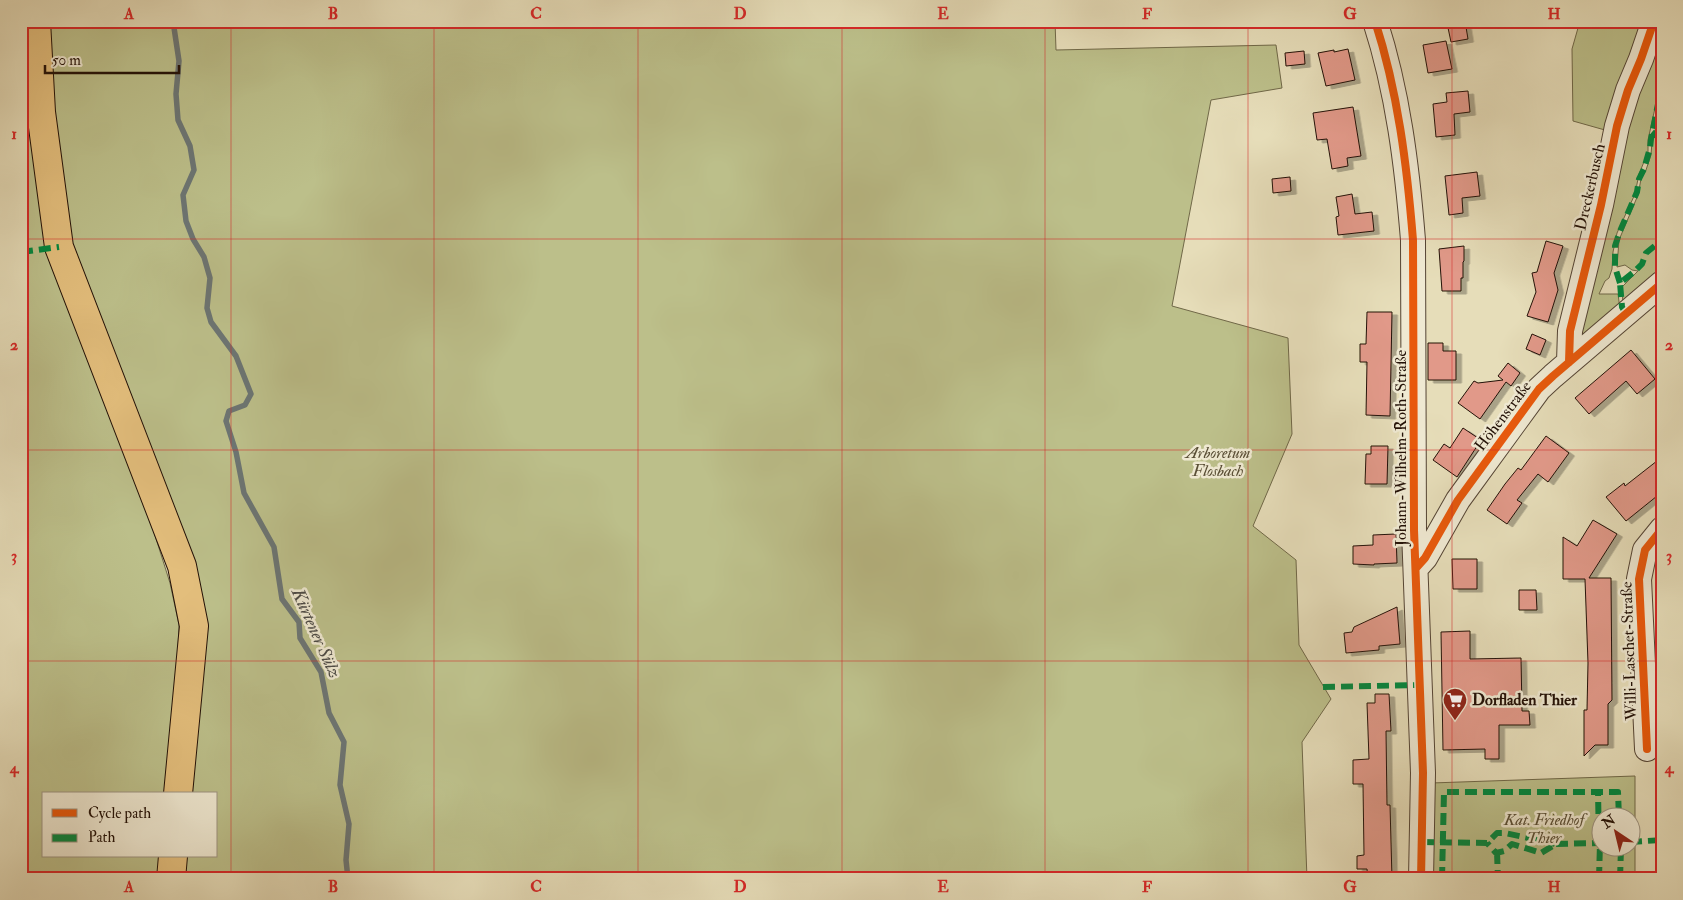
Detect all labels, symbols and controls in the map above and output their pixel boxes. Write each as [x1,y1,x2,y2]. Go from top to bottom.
text: A [123,4,135,24]
text: B [328,4,338,24]
text: C [530,4,542,24]
text: D [733,4,747,24]
text: E [937,4,949,24]
text: F [1142,4,1152,24]
text: G [1343,4,1357,24]
text: H [1547,4,1561,24]
scale bar [45,42,179,74]
text: 50 m [52,51,81,70]
text: 1 [11,124,17,144]
text: 1 [1666,124,1672,144]
street label: Dreckerbusch [1570,141,1610,232]
text: 2 [10,335,18,355]
text: 2 [1665,335,1673,355]
street label: Johann-Wilhelm-Roth-Straße [1391,350,1412,547]
street label: Höhenstraße [1470,377,1536,455]
park label: Arboretum Flosbach [1184,443,1251,481]
text: 3 [11,546,17,566]
text: 3 [1666,546,1672,566]
street label: Willi-Laschet-Straße [1617,581,1641,722]
water label: Kürtener Sülz [286,584,346,681]
supermarket icon: Dorfladen Thier [1442,687,1468,721]
place label: Dorfladen Thier [1472,690,1578,710]
text: 4 [9,758,20,778]
text: 4 [1664,758,1675,778]
legend [42,792,218,858]
text: Cycle path [88,804,151,824]
north arrow [1590,808,1640,858]
park label: Kat. Friedhof Thier [1503,810,1588,848]
text: N [1598,811,1619,833]
text: Path [88,828,115,847]
text: A [123,877,135,897]
text: B [328,877,338,897]
text: C [530,877,542,897]
text: D [733,877,747,897]
text: E [937,877,949,897]
text: F [1142,877,1152,897]
text: G [1343,877,1357,897]
text: H [1547,877,1561,897]

